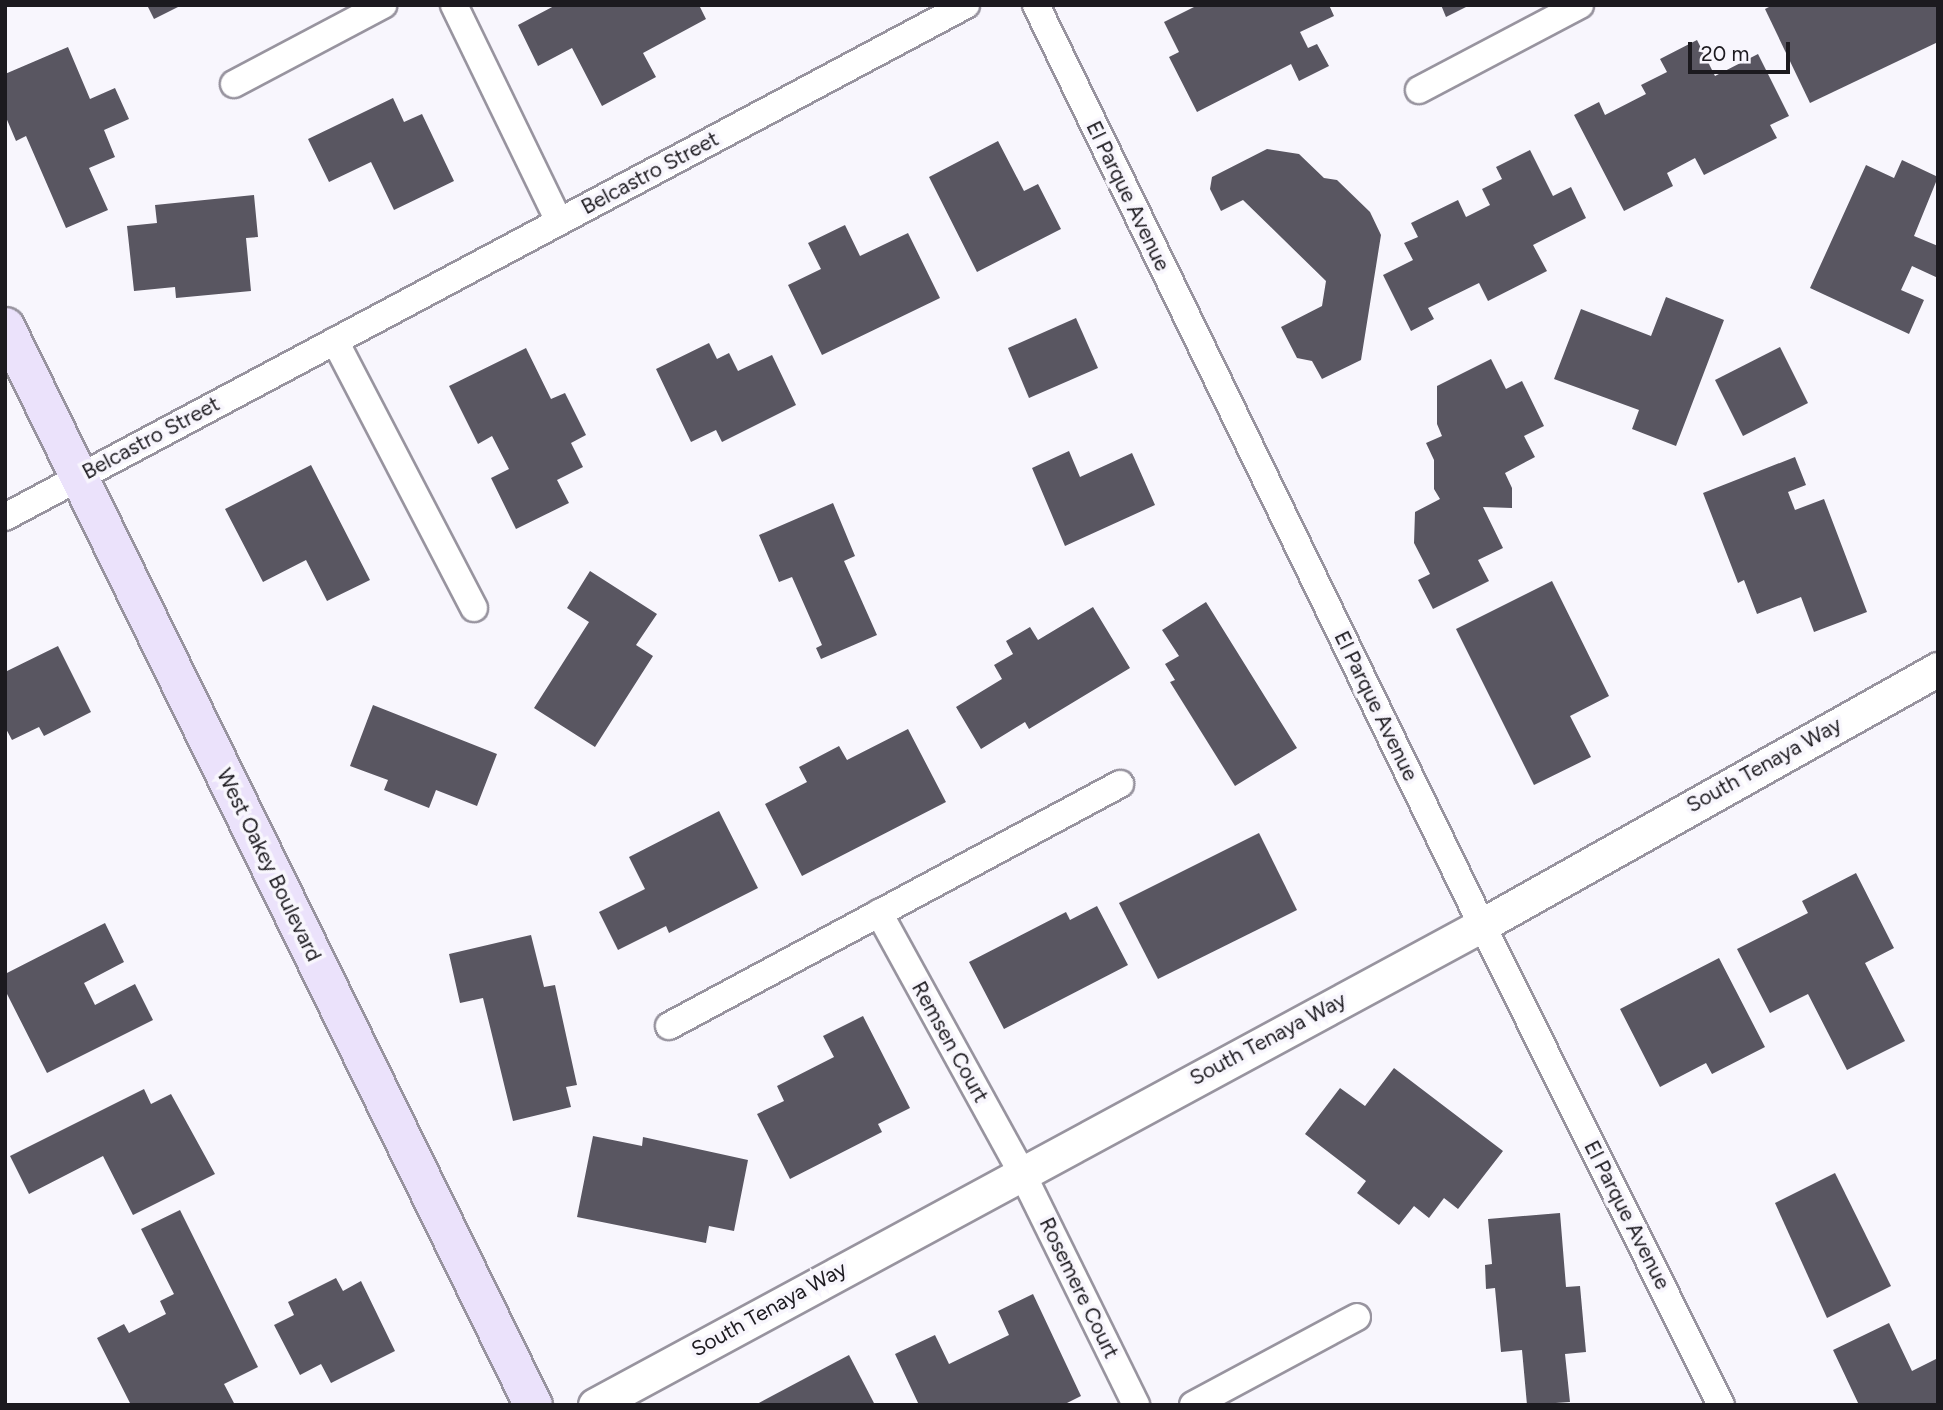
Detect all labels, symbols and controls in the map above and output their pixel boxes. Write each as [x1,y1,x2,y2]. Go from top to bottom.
scale bar [1691,28,1792,72]
text: 20 m [1701,41,1749,66]
street label: El Parque Avenue [1081,117,1175,275]
street label: Belcastro Street [577,126,723,220]
street label: Belcastro Street [78,391,224,485]
street label: El Parque Avenue [1329,627,1423,785]
street label: South Tenaya Way [1682,712,1846,818]
street label: West Oakey Boulevard [211,764,327,966]
street label: Remsen Court [906,977,994,1107]
street label: South Tenaya Way [1186,987,1350,1091]
street label: El Parque Avenue [1579,1136,1675,1294]
street label: Rosemere Court [1034,1213,1124,1363]
street label: South Tenaya Way [687,1256,851,1362]

